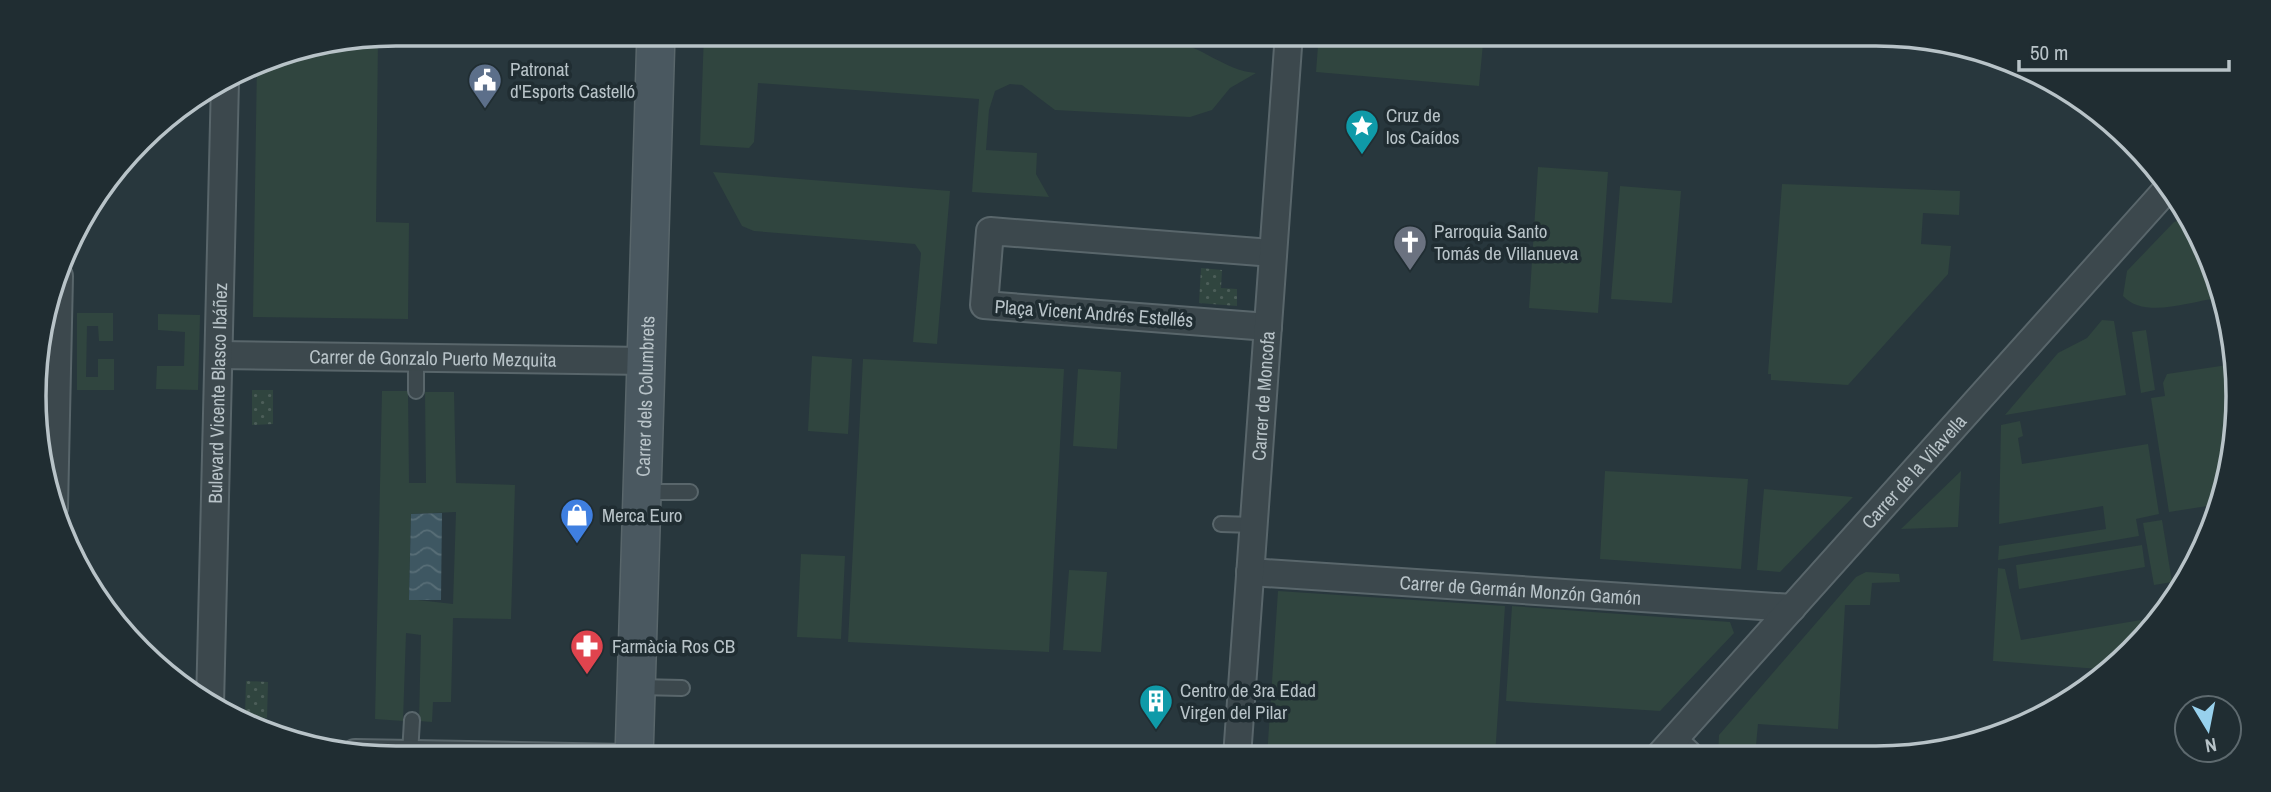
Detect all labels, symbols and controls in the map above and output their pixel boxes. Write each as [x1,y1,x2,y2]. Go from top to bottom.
scale bar [2019,28,2229,72]
text: 50 m [2030,38,2068,67]
place label: Patronat d'Esports Castelló [510,56,635,104]
public building icon: Patronat d'Esports Castelló [466,61,504,110]
place label: Cruz de los Caídos [1386,102,1460,150]
place icon: Cruz de los Caídos [1343,107,1381,156]
place label: Parroquia Santo Tomás de Villanueva [1434,218,1579,266]
church icon: Parroquia Santo Tomás de Villanueva [1391,223,1429,272]
street label: Bulevard Vicente Blasco Ibáñez [202,282,233,504]
street label: Plaça Vicent Andrés Estellés [994,293,1194,333]
street label: Carrer dels Columbrets [630,315,660,477]
street label: Carrer de Moncofa [1245,330,1281,462]
street label: Carrer de Gonzalo Puerto Mezquita [309,343,557,373]
street label: Carrer de la Vilavella [1856,408,1972,534]
shop icon: Merca Euro [558,496,596,545]
place label: Merca Euro [602,502,683,528]
street label: Carrer de Germán Monzón Gamón [1399,569,1642,611]
pharmacy icon: Farmàcia Ros CB [568,627,606,676]
place label: Farmàcia Ros CB [612,633,735,659]
place label: Centro de 3ra Edad Virgen del Pilar [1180,677,1316,725]
building icon: Centro de 3ra Edad Virgen del Pilar [1137,682,1175,731]
north arrow [2173,694,2243,764]
text: N [2203,732,2219,760]

